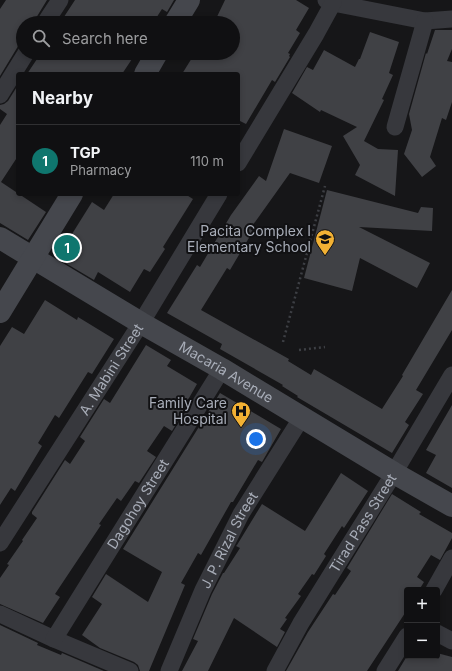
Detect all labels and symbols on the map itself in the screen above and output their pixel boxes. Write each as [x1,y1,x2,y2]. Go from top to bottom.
place label: Pacita Complex Ⅰ Elementary School [187,222,311,255]
school or university icon: Pacita Complex Ⅰ Elementary School [314,228,336,256]
pin: 1 [54,233,80,263]
street label: A. Mabini Street [75,320,147,418]
street label: Macaria Avenue [176,337,277,406]
place label: Family Care Hospital [149,394,227,427]
hospital icon: Family Care Hospital [230,400,252,428]
your location [246,429,266,449]
street label: Dagohoy Street [103,455,172,552]
street label: Tirad Pass Street [325,470,400,576]
street label: J. P. Rizal Street [196,488,261,591]

